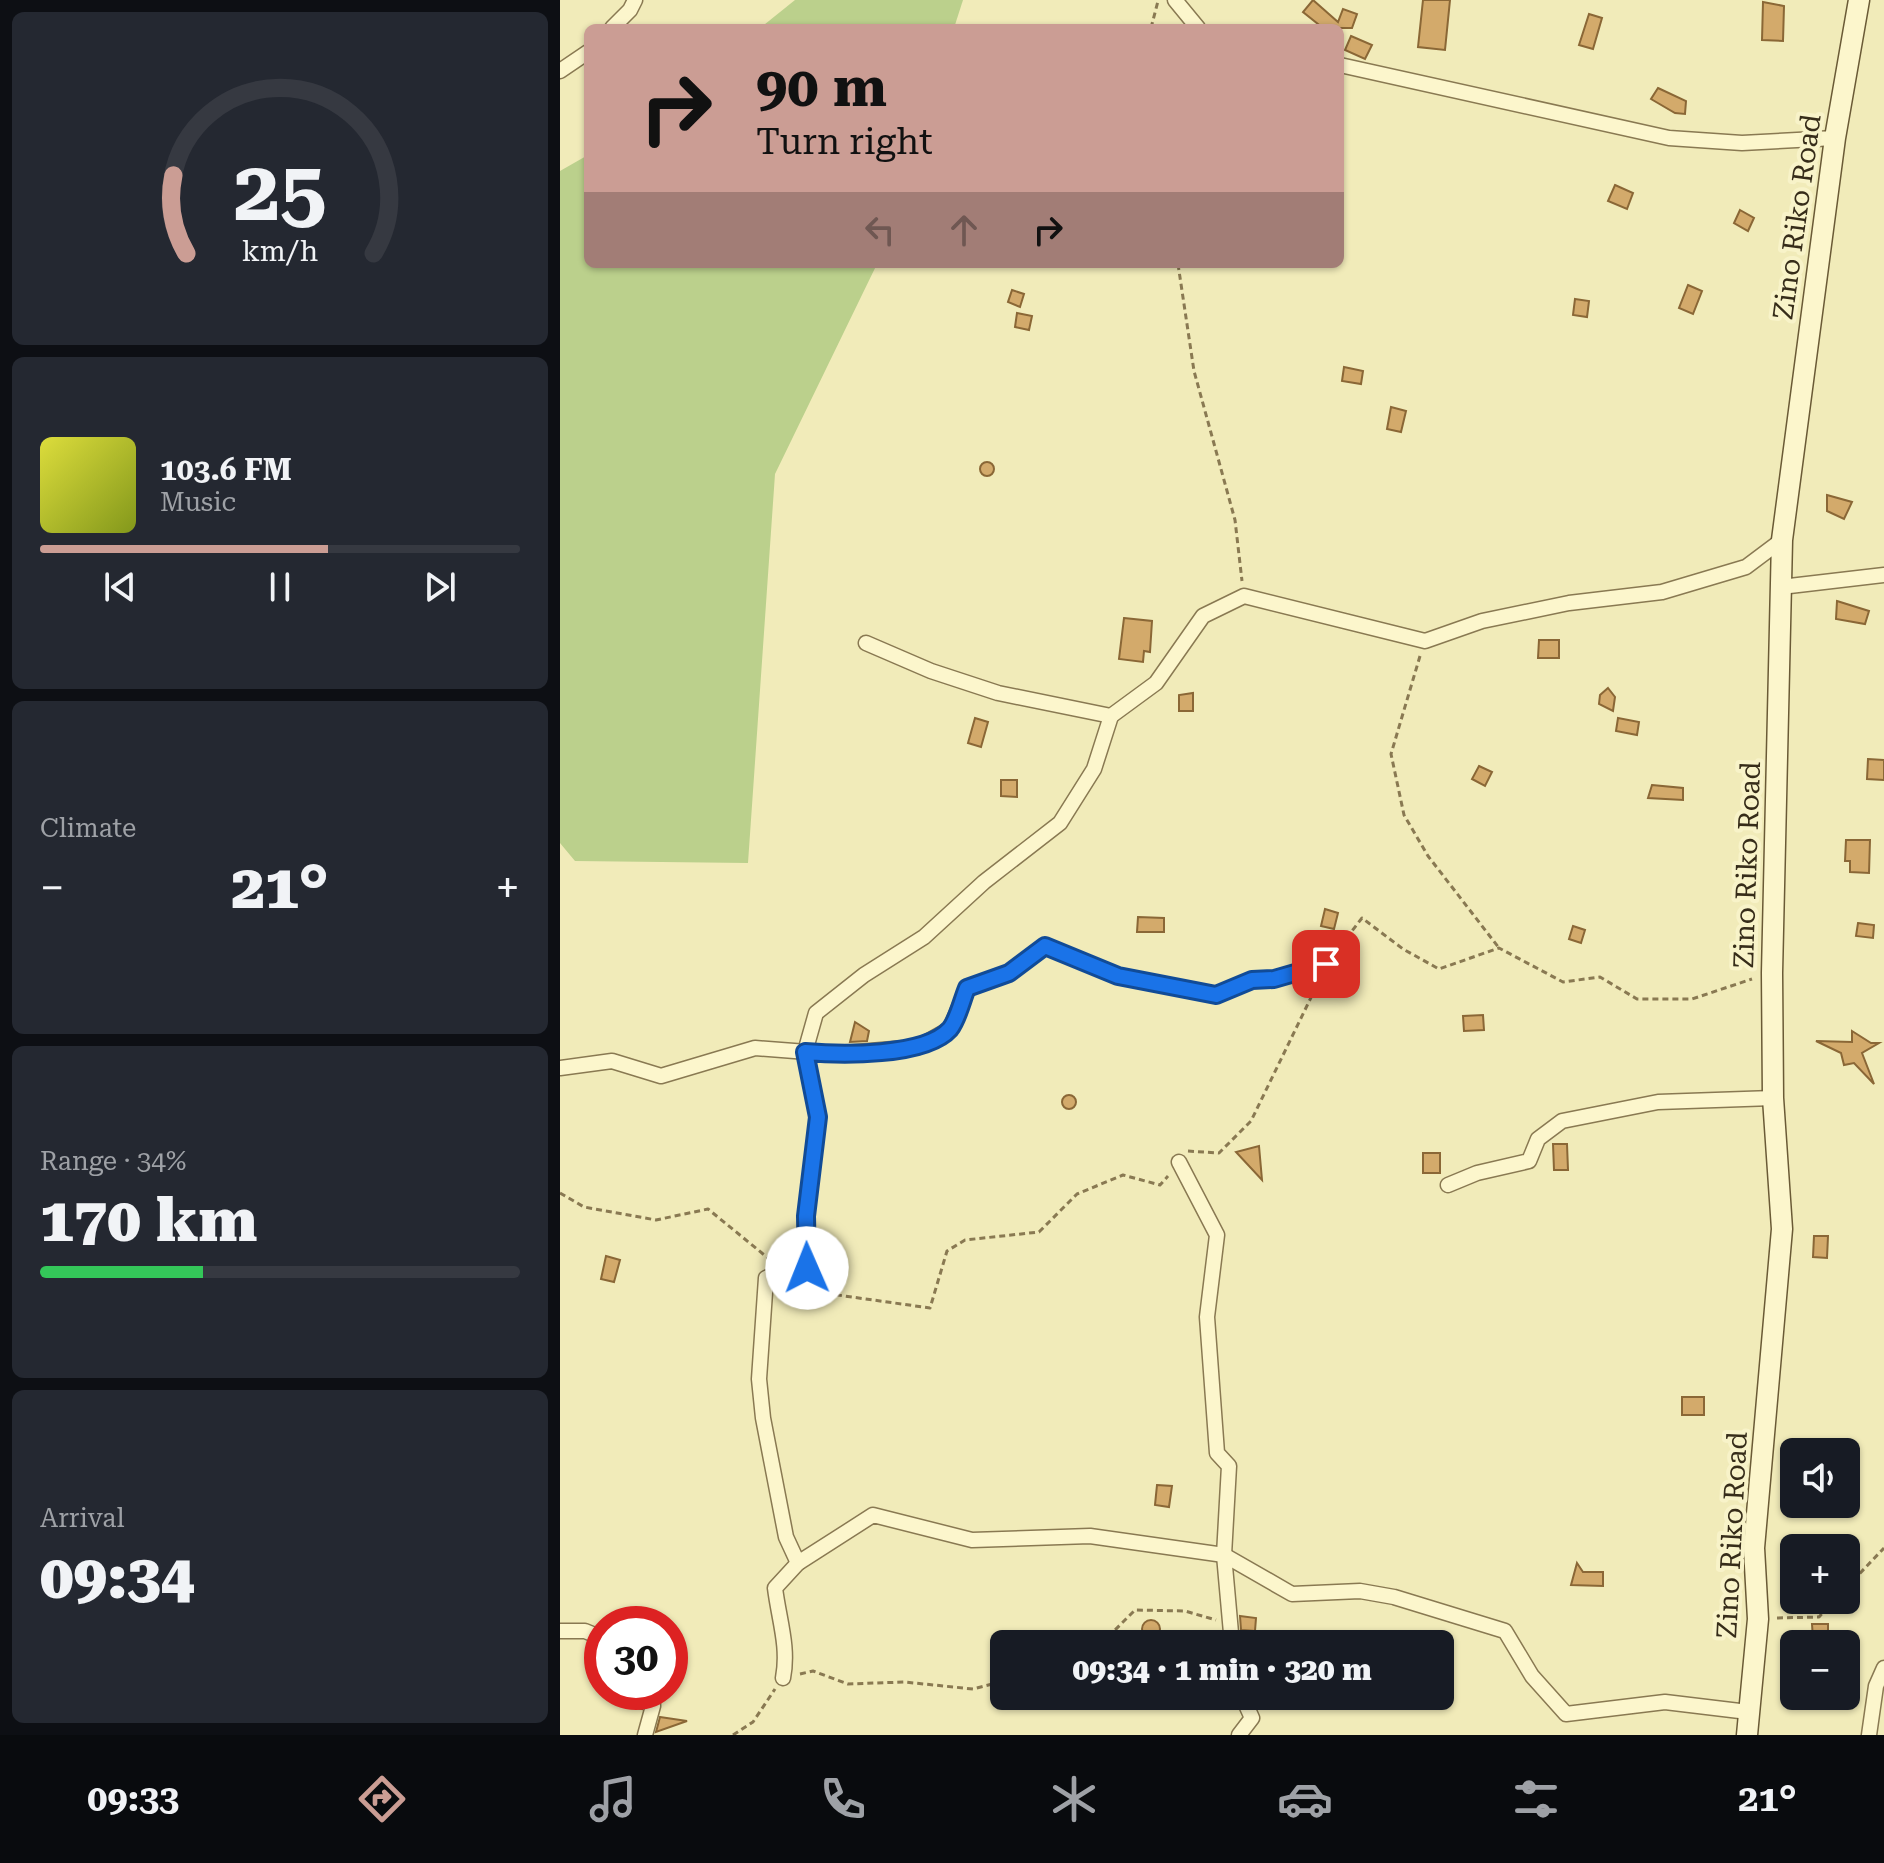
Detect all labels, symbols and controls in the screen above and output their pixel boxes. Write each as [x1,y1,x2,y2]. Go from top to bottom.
text: 90 m [756,54,887,120]
icon: right [624,56,728,160]
street label: Zino Riko Road [1766,112,1828,322]
text: Turn right [756,121,933,163]
text: 25 [233,143,327,240]
icon: left [858,208,902,252]
icon: ahead [942,208,986,252]
icon: right [1026,208,1070,252]
text: km/h [242,234,318,268]
text: 103.6 FM [160,452,292,487]
text: Music [160,487,236,517]
icon: previous [98,565,142,609]
icon: pause [258,565,302,609]
icon: next [418,565,462,609]
street label: Zino Riko Road [1727,761,1767,969]
text: Climate [40,813,136,843]
text: 21° [231,852,329,923]
text: − [40,862,65,914]
text: + [495,862,520,914]
pin [1292,930,1360,998]
icon: arrive [1304,942,1348,986]
text: Range · 34% [40,1146,186,1176]
text: 170 km [40,1185,257,1256]
position arrow [765,1226,849,1310]
street label: Zino Riko Road [1710,1431,1754,1639]
map controls [1780,1438,1860,1710]
button: sound [1780,1438,1860,1518]
text: Arrival [40,1503,125,1533]
button: + [1780,1534,1860,1614]
text: 09:34 [40,1542,194,1613]
speed limit sign: 30 [584,1606,688,1710]
button: − [1780,1630,1860,1710]
text: 09:34 · 1 min · 320 m [1072,1652,1372,1687]
icon: directions [354,1771,410,1827]
icon: music [585,1771,641,1827]
icon: phone [815,1771,871,1827]
icon: climate [1046,1771,1102,1827]
icon: car [1277,1771,1333,1827]
icon: filters [1508,1771,1564,1827]
text: 09:33 [87,1778,179,1820]
text: 21° [1738,1778,1797,1820]

